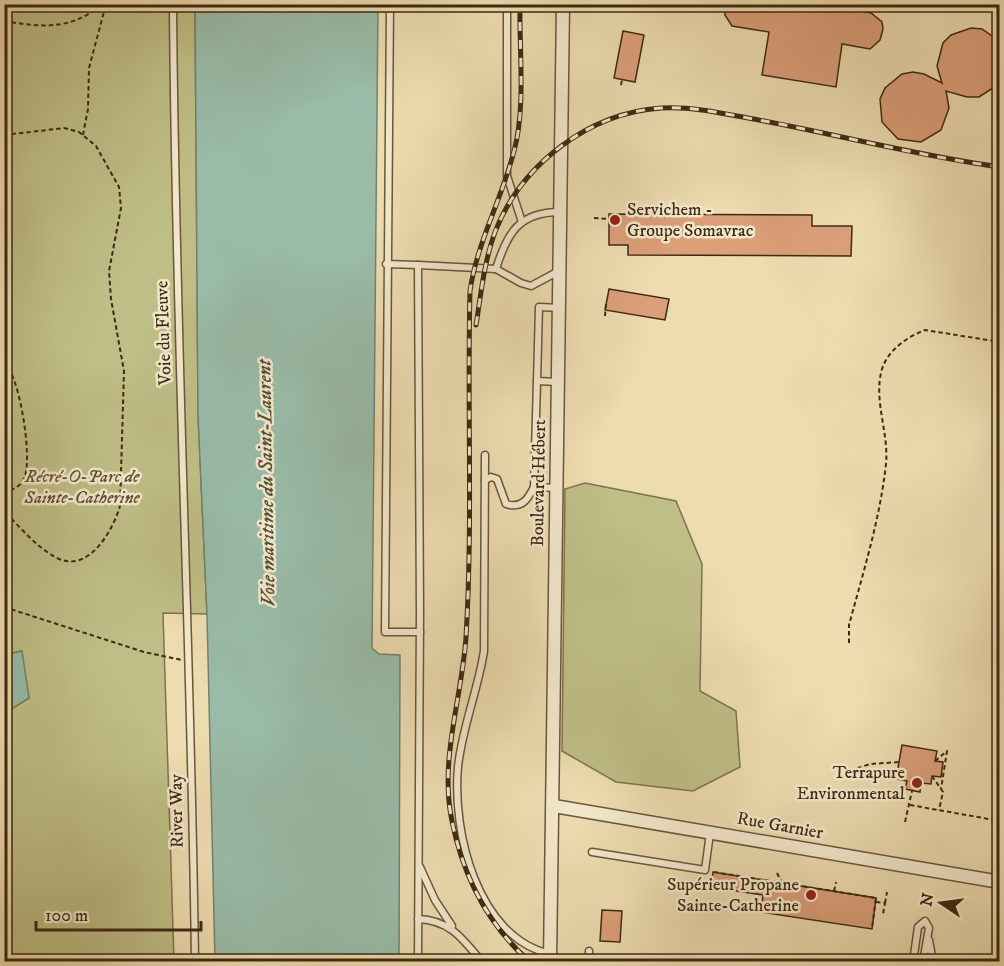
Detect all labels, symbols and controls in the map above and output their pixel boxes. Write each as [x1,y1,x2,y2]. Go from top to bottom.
place label: Servichem - Groupe Somavrac [627,199,754,242]
marker: Servichem - Groupe Somavrac [608,213,622,227]
street label: Voie du Fleuve [151,280,177,387]
water label: Voie maritime du Saint-Laurent [252,357,282,607]
street label: Boulevard Hébert [527,419,551,547]
park label: Récré-O-Parc de Sainte-Catherine [23,466,141,509]
place label: Terrapure Environmental [796,762,906,805]
street label: River Way [165,773,189,848]
marker: Terrapure Environmental [910,776,924,790]
street label: Rue Garnier [735,808,825,844]
north arrow [911,873,971,933]
place label: Supérieur Propane Sainte-Catherine [667,874,799,917]
marker: Supérieur Propane Sainte-Catherine [804,888,818,902]
text: N [916,891,939,909]
scale bar [36,894,201,932]
text: 100 m [45,905,88,927]

